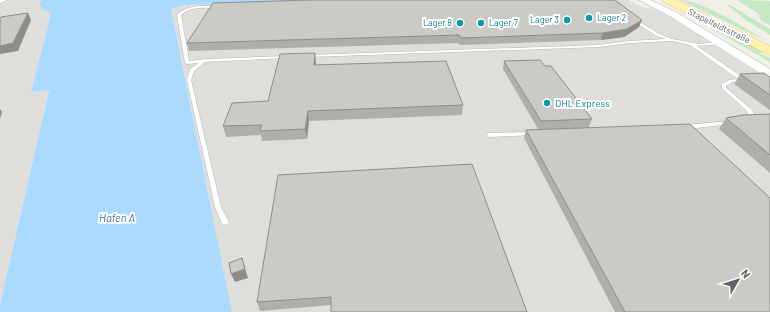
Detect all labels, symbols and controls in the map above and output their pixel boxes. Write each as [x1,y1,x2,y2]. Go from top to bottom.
street label: Stapelfeldtstraße [686,6,752,45]
place label: Lager 2 [597,12,626,23]
marker: Lager 2 [584,13,594,23]
place label: Lager 3 [530,14,559,25]
marker: Lager 3 [562,15,572,25]
place label: Lager 8 [423,17,452,28]
place label: Lager 7 [489,17,518,28]
marker: Lager 8 [455,18,465,28]
marker: Lager 7 [476,18,486,28]
place label: DHL Express [555,97,610,109]
marker: DHL Express [542,98,552,108]
water label: Hafen A [99,211,135,224]
north arrow [718,260,758,300]
text: N [739,266,754,280]

